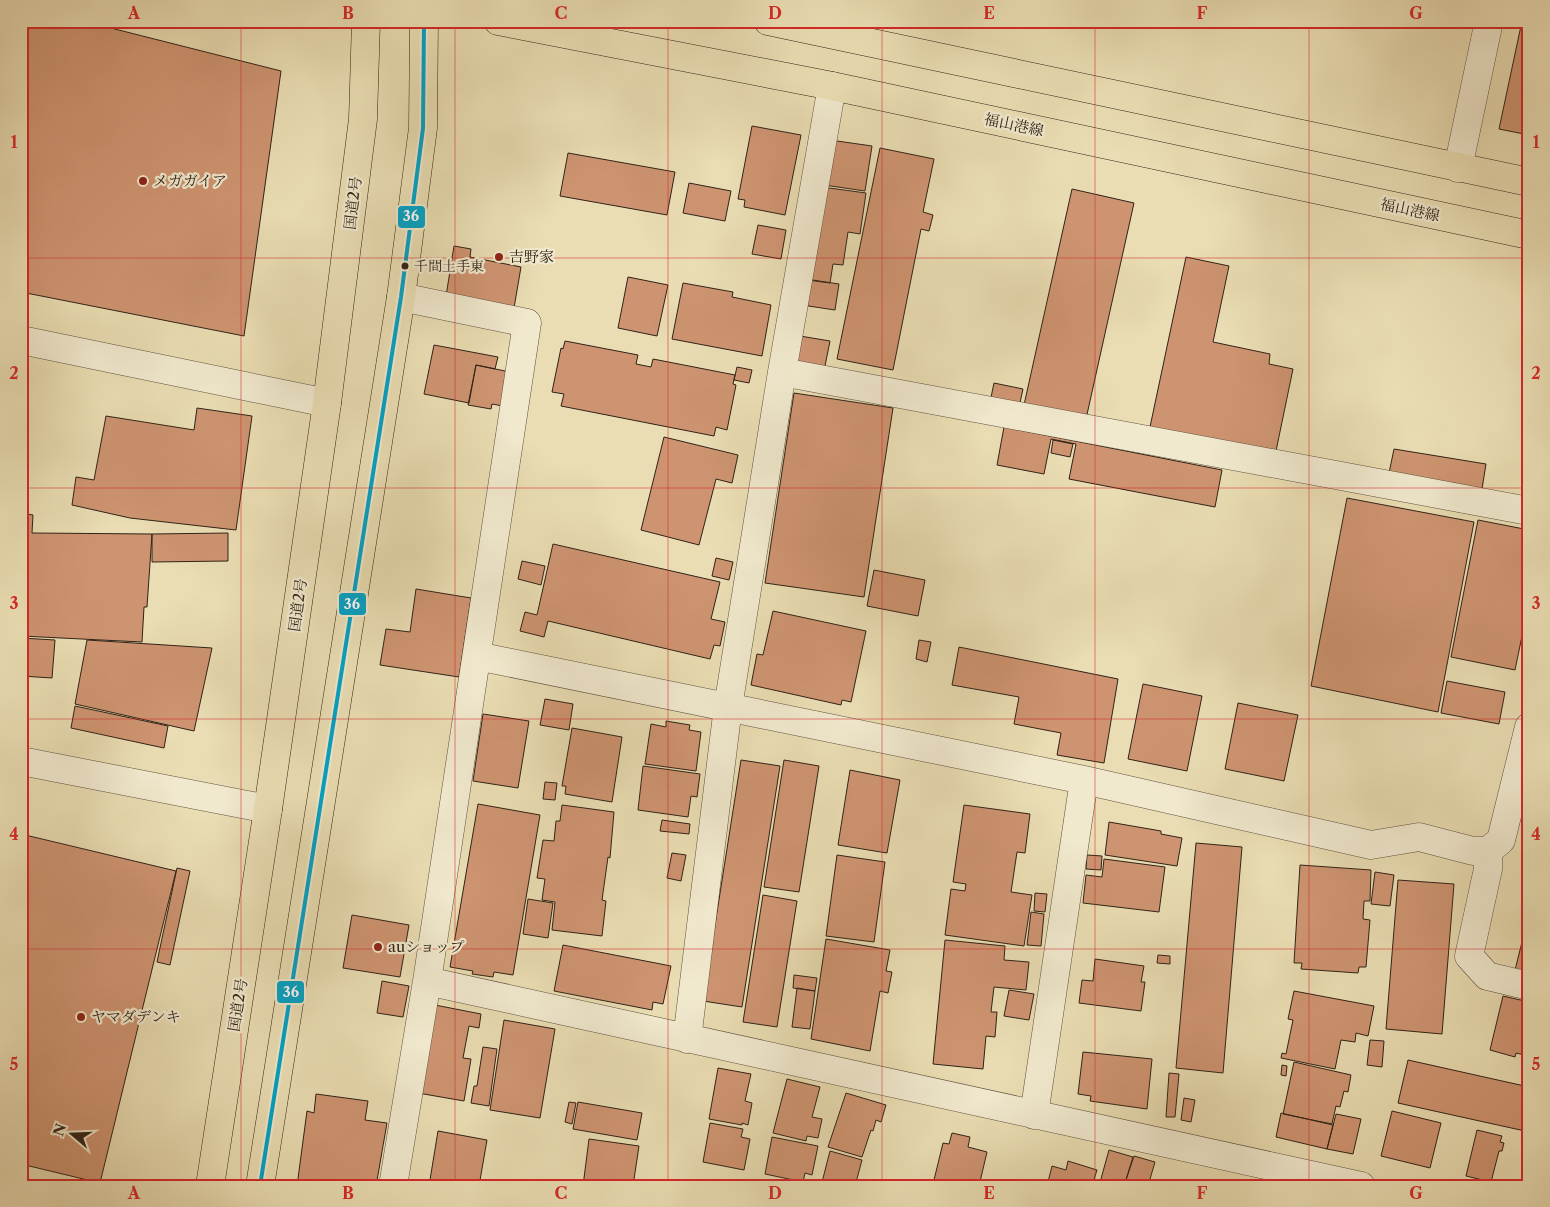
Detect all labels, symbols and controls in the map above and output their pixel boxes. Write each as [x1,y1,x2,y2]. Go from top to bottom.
text: A [127,3,141,23]
text: B [342,3,354,23]
text: C [555,3,567,23]
text: D [768,3,782,23]
text: E [983,3,995,23]
text: F [1197,3,1208,23]
text: G [1409,3,1423,23]
street label: 福山港線 [983,109,1045,140]
text: 1 [10,132,18,152]
text: 1 [1532,132,1540,152]
place label: メガガイア [153,171,227,190]
marker: メガガイア [137,175,149,187]
street label: 国道2号 [340,175,365,231]
street label: 福山港線 [1379,194,1441,225]
line badge: 36 [397,205,426,229]
text: 36 [403,207,419,225]
place label: 吉野家 [509,247,554,266]
marker: 吉野家 [493,251,505,263]
place label: 千間土手東 [414,257,484,275]
marker: 千間土手東 [400,261,410,271]
text: 2 [9,363,19,383]
text: 2 [1531,363,1541,383]
street label: 国道2号 [284,577,311,633]
line badge: 36 [338,592,367,616]
text: 3 [9,593,19,613]
text: 3 [1531,593,1541,613]
text: 36 [344,595,360,613]
text: 4 [9,824,19,844]
text: 4 [1531,824,1541,844]
place label: auショップ [388,937,465,956]
marker: auショップ [372,941,384,953]
street label: 国道2号 [224,977,251,1033]
line badge: 36 [276,980,305,1004]
text: 36 [283,983,299,1001]
place label: ヤマダデンキ [91,1007,181,1026]
marker: ヤマダデンキ [75,1011,87,1023]
text: 5 [10,1054,19,1074]
text: 5 [1532,1054,1541,1074]
north arrow [48,1110,98,1160]
text: N [49,1121,70,1138]
text: A [127,1183,141,1203]
text: B [342,1183,354,1203]
text: C [555,1183,567,1203]
text: D [768,1183,782,1203]
text: E [983,1183,995,1203]
text: F [1197,1183,1208,1203]
text: G [1409,1183,1423,1203]

